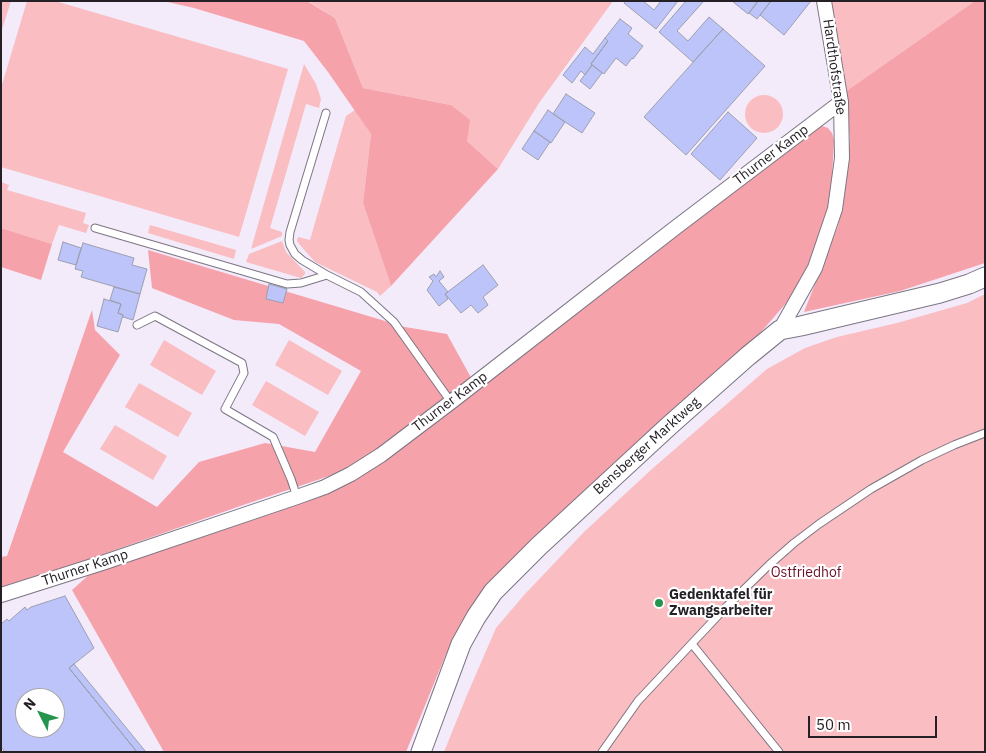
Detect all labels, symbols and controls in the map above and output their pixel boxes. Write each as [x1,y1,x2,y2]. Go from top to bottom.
street label: Hardthofstraße [819,18,849,116]
street label: Thurner Kamp [730,121,812,189]
street label: Thurner Kamp [409,368,491,436]
street label: Bensberger Marktweg [590,394,704,498]
street label: Thurner Kamp [40,546,130,590]
park label: Ostfriedhof [771,565,841,581]
place label: Gedenktafel für Zwangsarbeiter [669,587,773,620]
marker: Gedenktafel für Zwangsarbeiter [653,597,665,609]
north arrow [15,688,65,738]
text: N [19,694,40,714]
scale bar [811,706,940,738]
text: 50 m [816,715,851,734]

